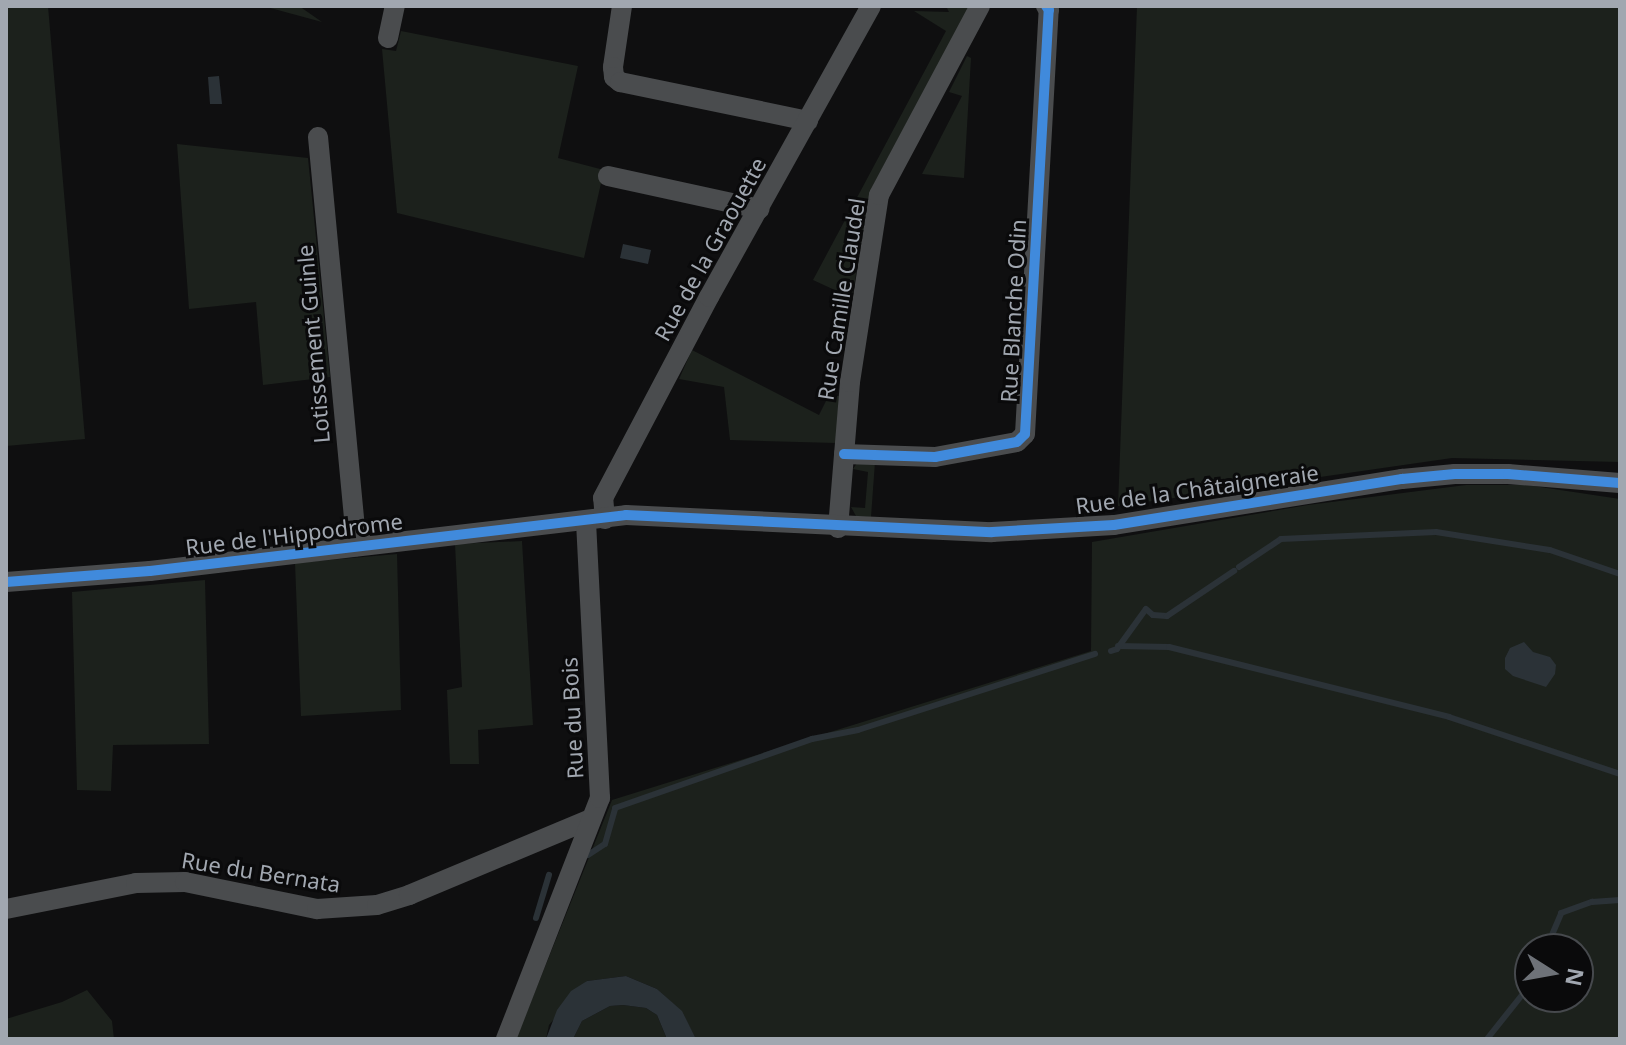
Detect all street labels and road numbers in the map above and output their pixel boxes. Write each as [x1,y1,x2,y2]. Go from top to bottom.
street label: Rue de la Graouette [649,153,771,345]
street label: Rue Camille Claudel [812,196,870,402]
street label: Rue Blanche Odin [995,219,1031,403]
street label: Lotissement Guinle [291,244,335,444]
street label: Rue de la Châtaigneraie [1074,459,1320,519]
street label: Rue de l'Hippodrome [184,508,404,560]
street label: Rue du Bois [556,656,588,780]
street label: Rue du Bernata [180,846,342,898]

